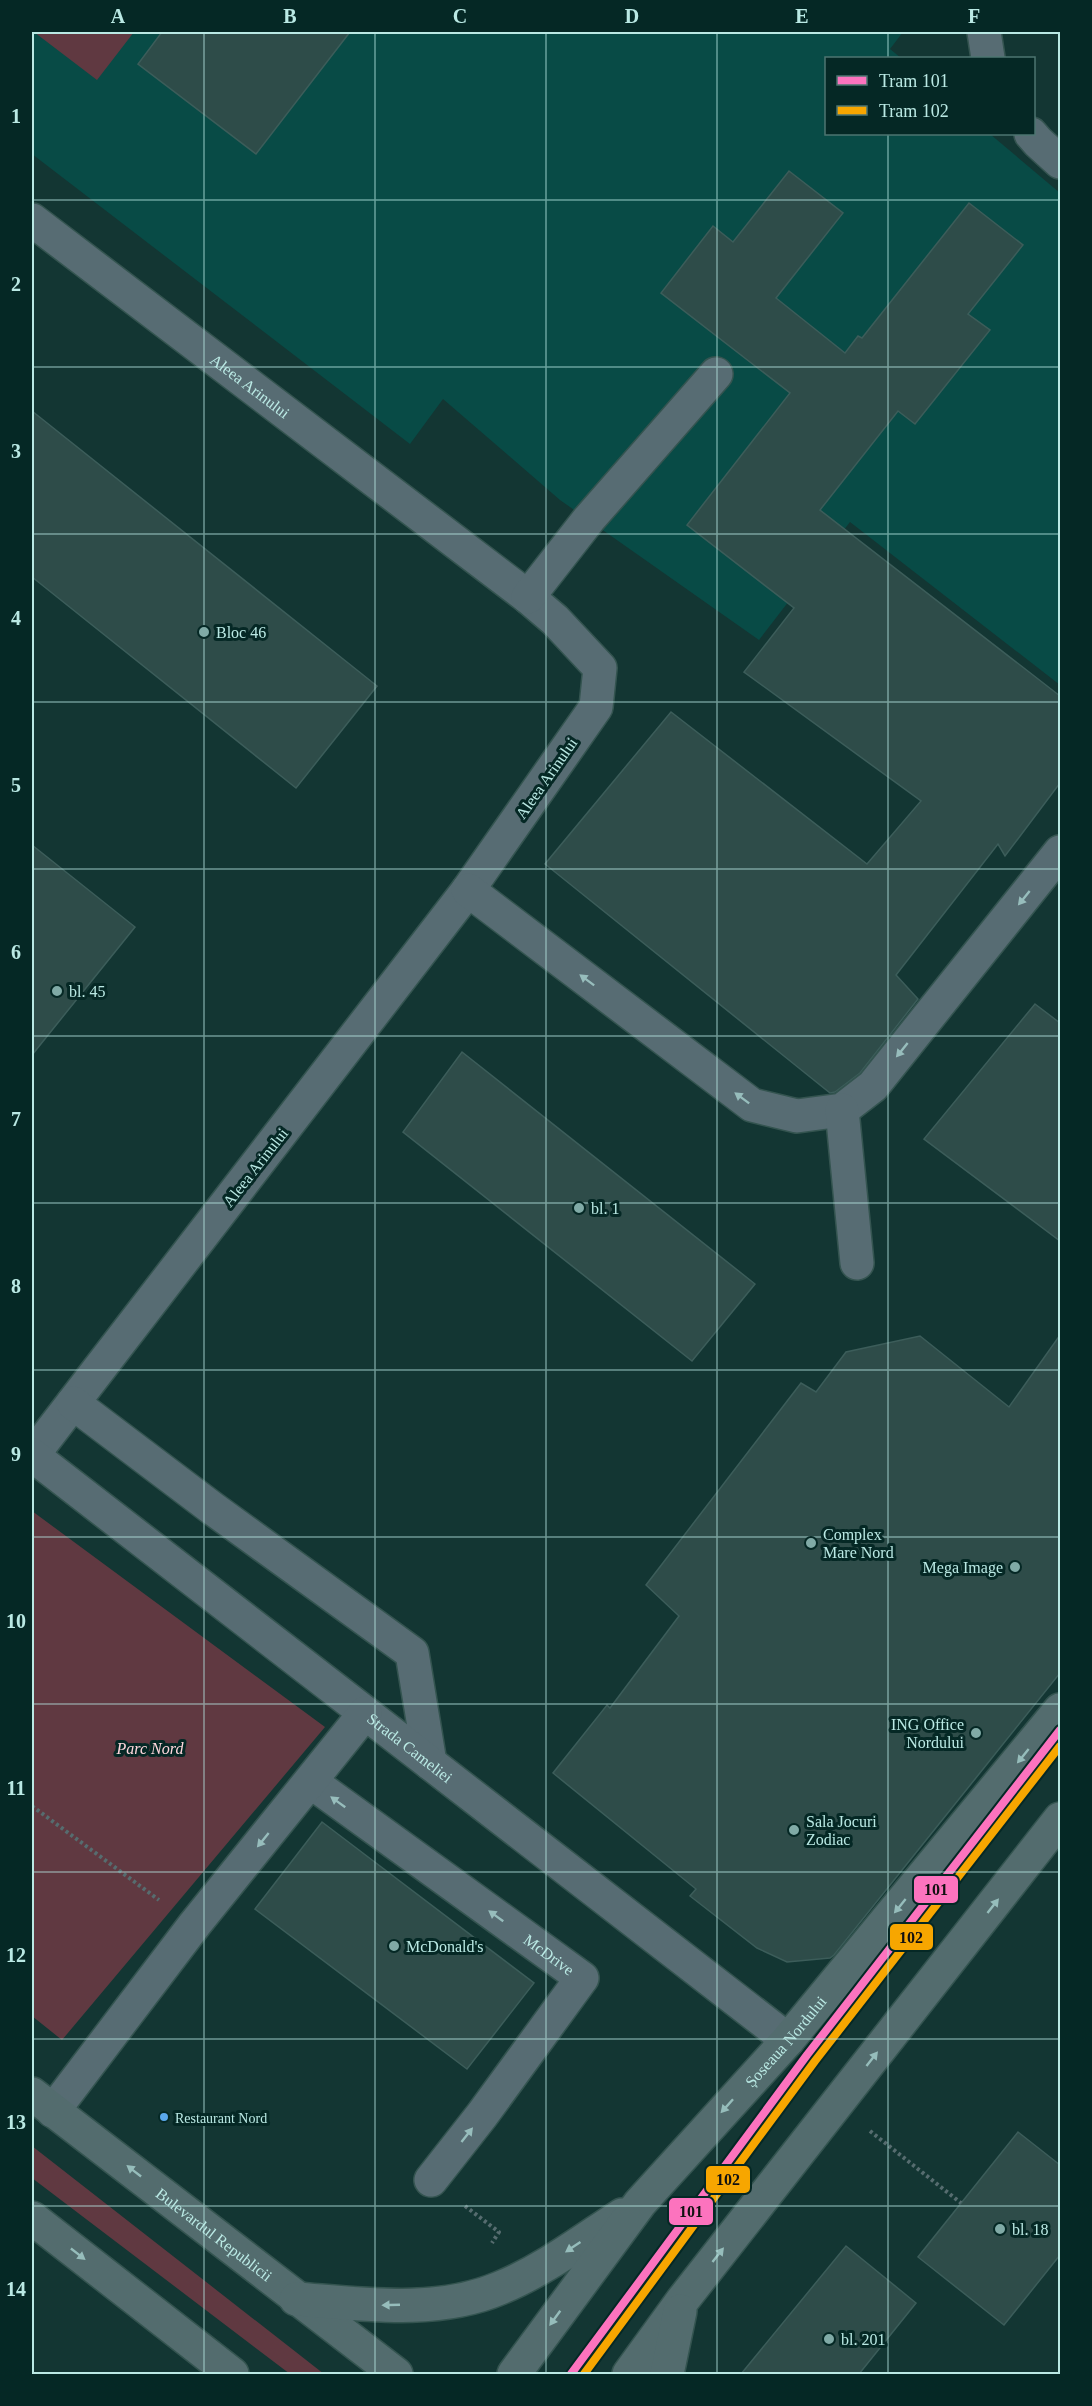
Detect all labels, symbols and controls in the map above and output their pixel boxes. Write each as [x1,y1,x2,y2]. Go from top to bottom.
text: A [111,5,126,27]
text: B [283,5,297,27]
text: C [453,5,467,27]
text: D [625,5,639,27]
text: E [795,5,809,27]
text: F [968,5,980,27]
legend [825,57,1035,135]
text: Tram 101 [879,71,949,91]
text: Tram 102 [879,101,949,121]
text: 1 [11,105,21,127]
text: 2 [11,273,21,295]
street label: Aleea Arinului [207,351,293,422]
text: 3 [11,440,21,462]
text: 4 [11,607,21,629]
place label: Bloc 46 [216,624,266,641]
marker: Bloc 46 [197,625,211,639]
street label: Aleea Arinului [512,734,581,822]
text: 5 [11,774,21,796]
one-way arrow [1018,890,1031,906]
text: 6 [11,941,21,963]
one-way arrow [579,974,595,987]
place label: bl. 45 [69,983,105,1000]
marker: bl. 45 [50,984,64,998]
one-way arrow [896,1042,909,1058]
one-way arrow [735,1093,750,1105]
text: 7 [11,1108,21,1130]
street label: Aleea Arinului [220,1124,292,1210]
place label: bl. 1 [591,1200,619,1217]
marker: bl. 1 [572,1201,586,1215]
text: 8 [11,1275,21,1297]
text: 9 [11,1443,21,1465]
place label: Complex Mare Nord [823,1526,894,1561]
marker: Complex Mare Nord [804,1536,818,1550]
place label: Mega Image [923,1559,1003,1577]
marker: Mega Image [1008,1560,1022,1574]
text: 10 [6,1610,26,1632]
street label: Strada Cameliei [364,1710,456,1786]
place label: ING Office Nordului [891,1716,965,1751]
marker: ING Office Nordului [969,1726,983,1740]
park label: Parc Nord [116,1740,184,1757]
one-way arrow [1018,1748,1030,1763]
text: 11 [7,1777,25,1799]
one-way arrow [331,1796,347,1808]
place label: Sala Jocuri Zodiac [806,1813,877,1848]
marker: Sala Jocuri Zodiac [787,1823,801,1837]
one-way arrow [257,1832,270,1847]
line badge: 101 [913,1875,959,1904]
text: 101 [924,1881,948,1898]
one-way arrow [986,1898,998,1913]
one-way arrow [894,1899,906,1914]
one-way arrow [489,1911,504,1923]
line badge: 102 [889,1923,934,1951]
text: 102 [899,1929,923,1946]
street label: McDrive [521,1931,577,1979]
place label: McDonald's [406,1938,484,1955]
marker: McDonald's [387,1939,401,1953]
text: 12 [6,1944,26,1966]
street label: Șoseaua Nordului [742,1992,830,2091]
one-way arrow [866,2051,879,2067]
one-way arrow [720,2099,734,2114]
text: 13 [6,2111,26,2133]
marker: Restaurant Nord [158,2111,170,2123]
place label: Restaurant Nord [175,2111,267,2126]
one-way arrow [460,2127,472,2142]
line badge: 102 [705,2165,751,2194]
one-way arrow [127,2166,142,2178]
text: 102 [716,2171,740,2188]
street label: Bulevardul Republicii [153,2185,276,2285]
line badge: 101 [668,2197,714,2226]
text: 101 [679,2203,703,2220]
place label: bl. 18 [1012,2221,1048,2238]
marker: bl. 18 [993,2222,1007,2236]
one-way arrow [566,2241,582,2253]
one-way arrow [711,2247,724,2263]
one-way arrow [70,2248,85,2260]
text: 14 [6,2278,26,2300]
one-way arrow [382,2300,401,2309]
one-way arrow [549,2310,561,2326]
place label: bl. 201 [841,2331,885,2348]
marker: bl. 201 [822,2332,836,2346]

